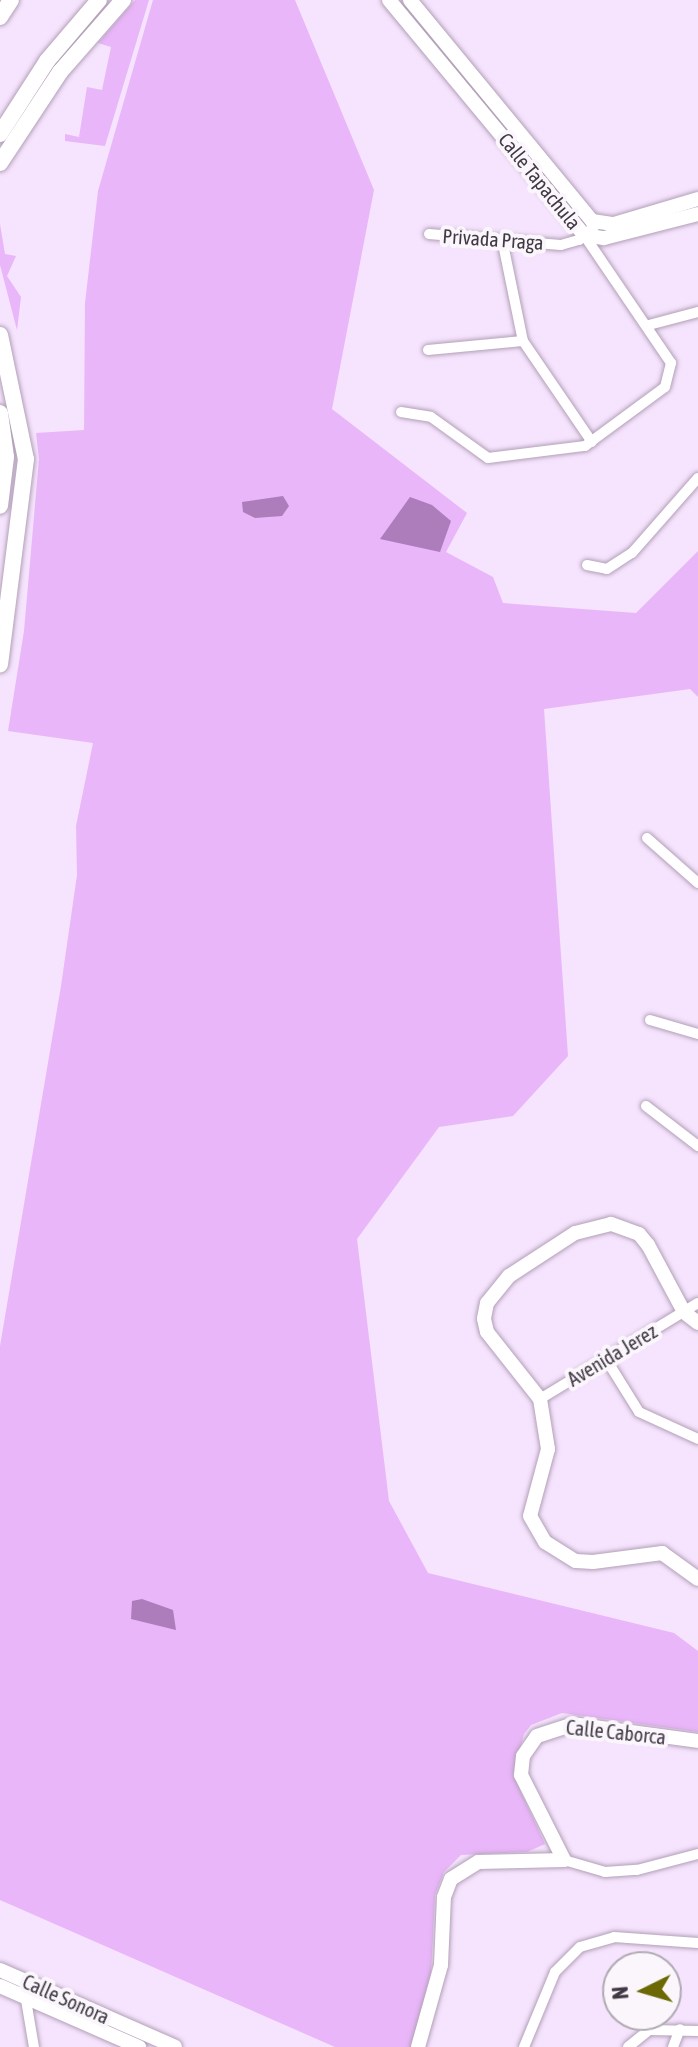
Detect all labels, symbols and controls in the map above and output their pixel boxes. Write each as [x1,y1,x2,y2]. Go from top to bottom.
street label: Calle Tapachula [494,128,586,234]
street label: Privada Praga [442,223,544,255]
street label: Avenida Jerez [563,1319,661,1391]
street label: Calle Caborca [565,1715,667,1749]
north arrow [602,1951,682,2031]
street label: Calle Sonora [19,1969,113,2029]
text: N [607,1985,634,2001]

